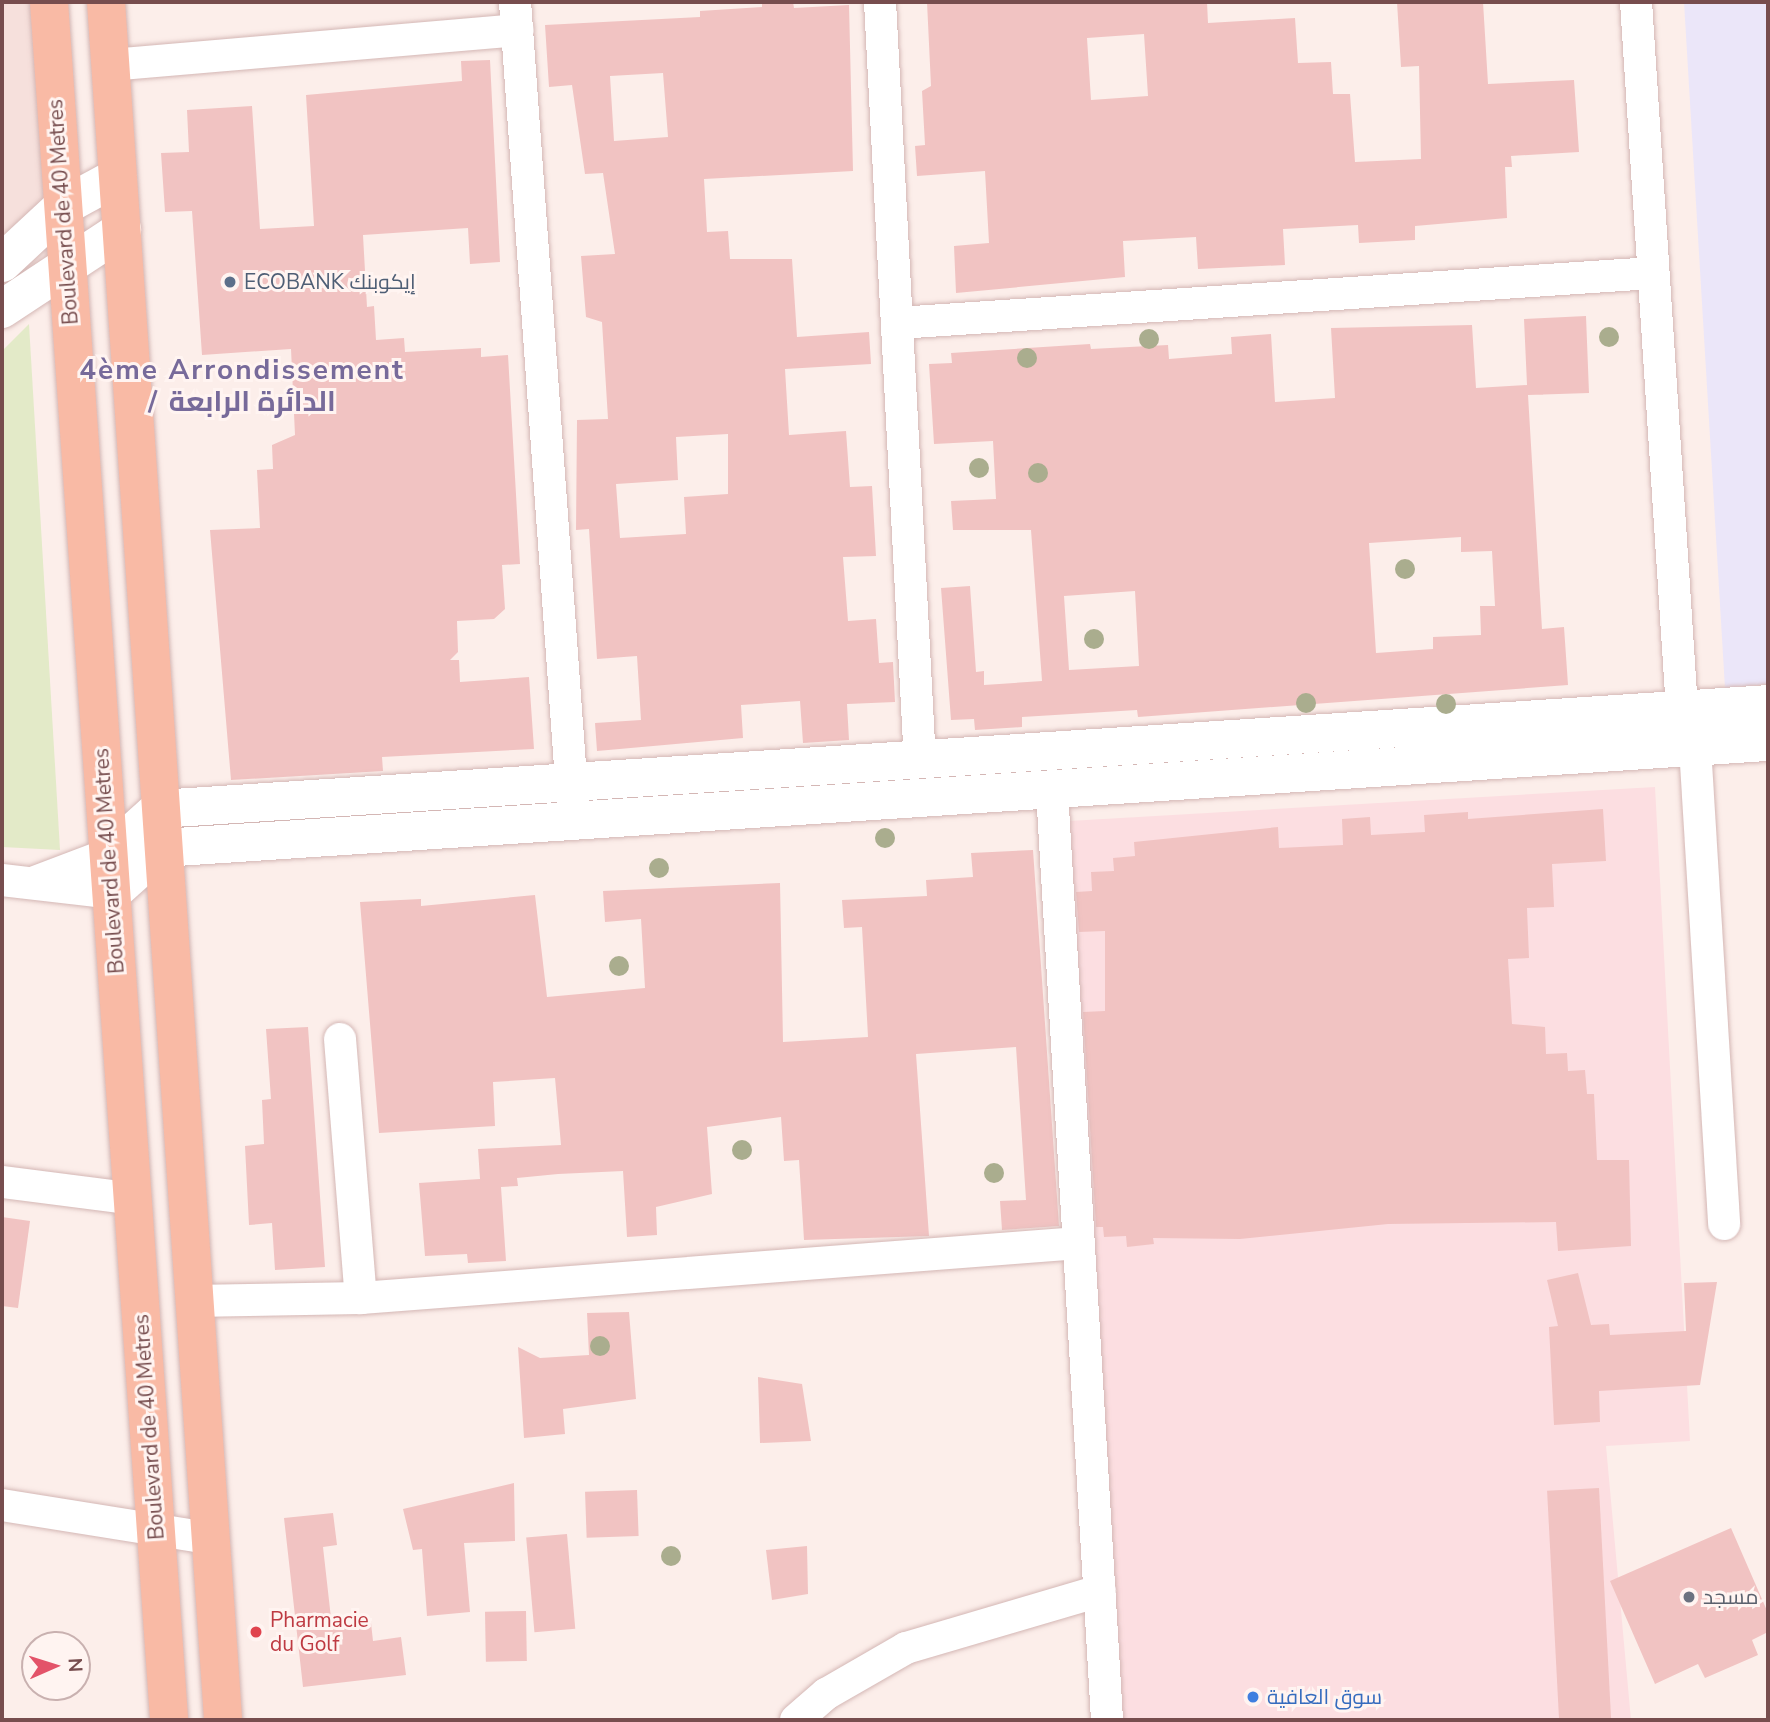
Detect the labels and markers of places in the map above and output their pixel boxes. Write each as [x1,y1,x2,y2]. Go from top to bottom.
place label: ECOBANK إيكوبنك [244,269,416,295]
marker: ECOBANK إيكوبنك [222,274,238,290]
place label: مسجد [1703,1584,1758,1610]
marker: مسجد [1681,1589,1697,1605]
place label: Pharmacie du Golf [270,1607,369,1657]
marker: Pharmacie du Golf [248,1624,264,1640]
place label: سوق العافية [1267,1684,1382,1710]
marker: سوق العافية [1245,1689,1261,1705]

